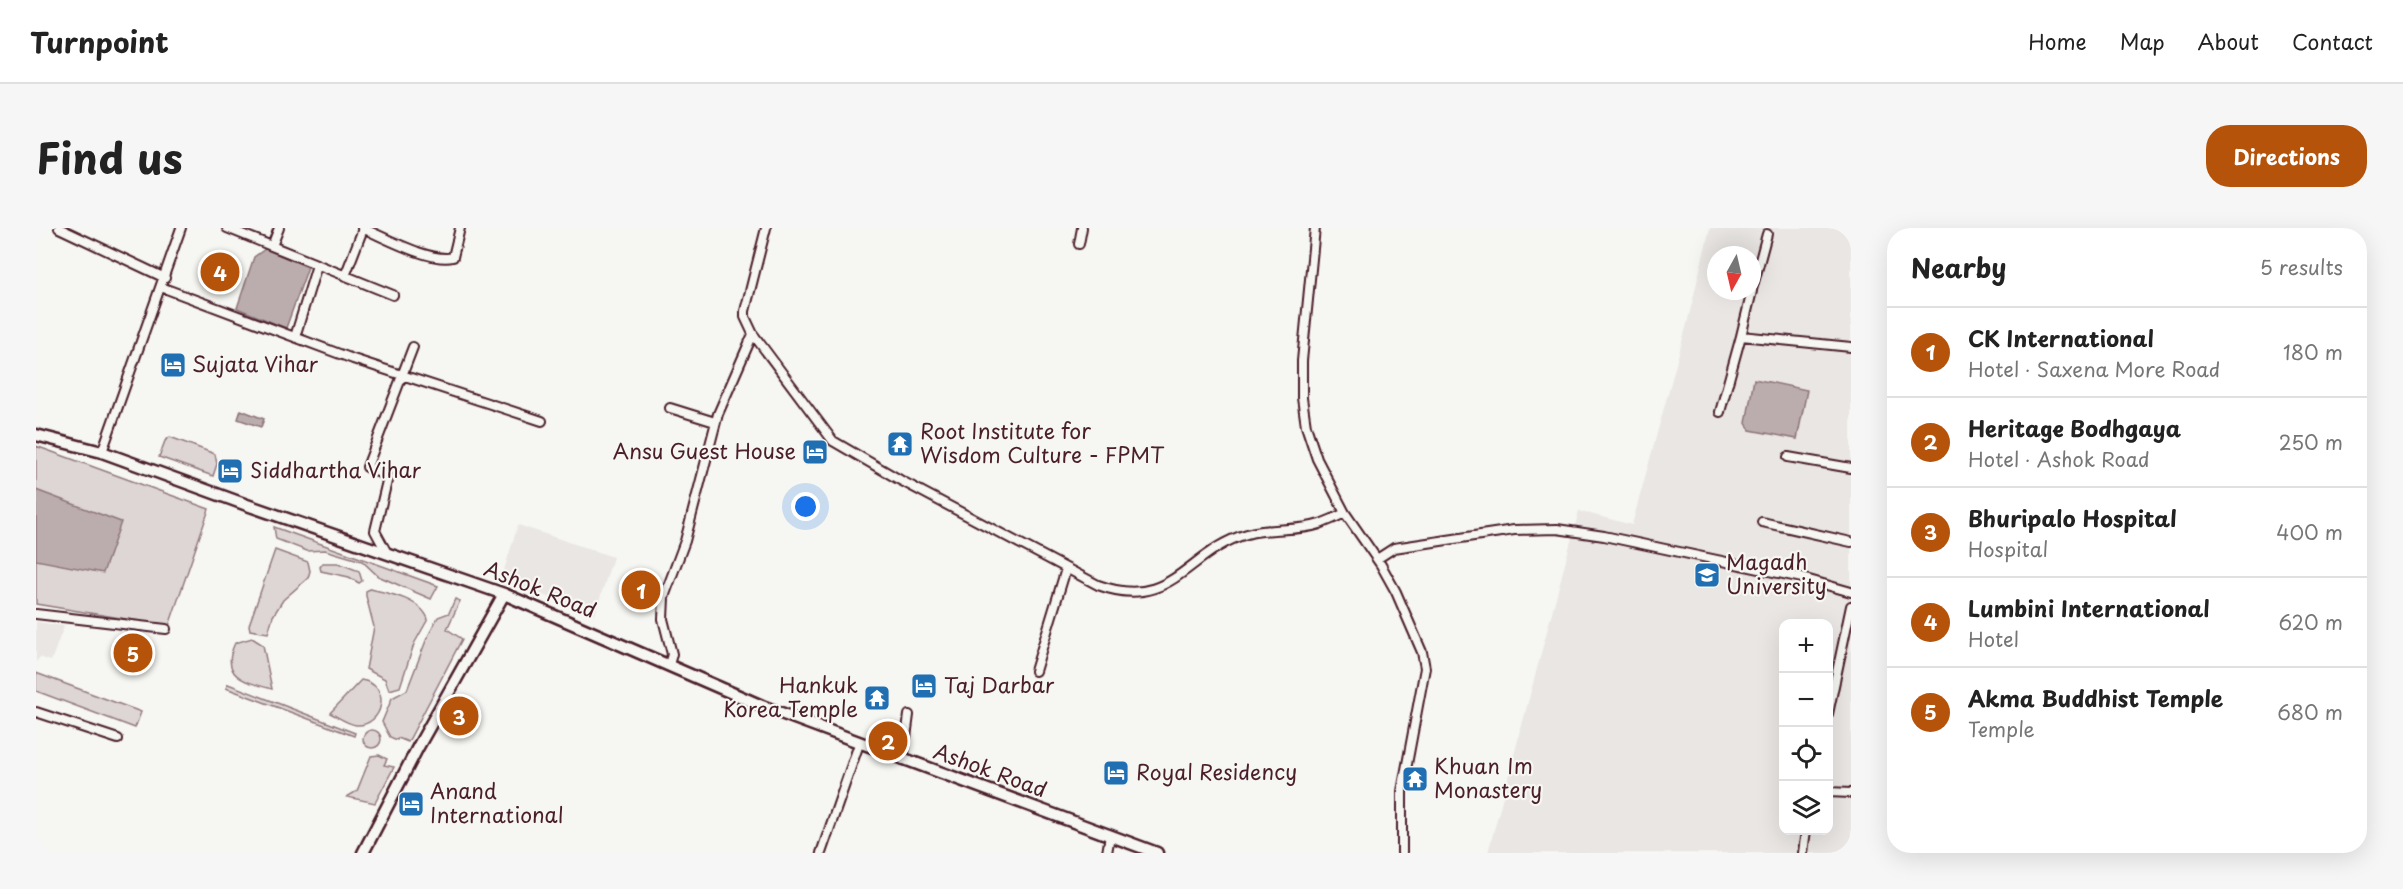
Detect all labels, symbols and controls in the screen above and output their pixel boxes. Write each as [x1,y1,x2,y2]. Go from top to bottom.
text: Turnpoint [30,20,169,63]
text: Home [2028,25,2087,57]
text: Map [2120,25,2165,57]
text: About [2198,25,2259,57]
text: Contact [2292,25,2373,57]
text: Find us [36,125,183,188]
button: Directions [2206,125,2367,187]
north arrow [1707,246,1761,300]
text: Nearby [1911,248,2006,287]
pin: 4 [200,250,240,294]
text: 5 results [2260,252,2343,282]
text: CK International [1968,321,2154,354]
text: 1 [1926,337,1935,367]
text: 180 m [2283,337,2343,367]
place label: Sujata Vihar [192,347,319,379]
hotel icon: Sujata Vihar [158,350,188,380]
text: Hotel · Saxena More Road [1968,354,2220,384]
text: Heritage Bodhgaya [1968,411,2181,444]
place label: Root Institute for Wisdom Culture - FPMT [920,414,1165,470]
text: 2 [1923,427,1938,457]
text: 250 m [2279,427,2343,457]
temple icon: Root Institute for Wisdom Culture - FPMT [885,429,915,459]
place label: Ansu Guest House [613,434,796,466]
hotel icon: Ansu Guest House [800,437,830,467]
text: Hotel · Ashok Road [1968,444,2150,474]
place label: Siddhartha Vihar [250,453,422,485]
hotel icon: Siddhartha Vihar [215,456,245,486]
your location [791,492,820,521]
text: Bhuripalo Hospital [1968,501,2177,534]
text: 3 [1924,517,1937,547]
text: 400 m [2276,517,2343,547]
text: Hospital [1968,534,2048,564]
place label: Magadh University [1726,545,1827,601]
street label: Ashok Road [480,551,602,625]
school or university icon: Magadh University [1692,560,1722,590]
pin: 1 [622,568,660,613]
text: Lumbini International [1968,591,2210,624]
text: 4 [1924,607,1937,637]
text: 620 m [2279,607,2343,637]
map controls [1779,619,1833,835]
button: + [1779,619,1833,673]
text: Hotel [1968,624,2019,654]
pin: 5 [114,630,152,676]
place label: Hankuk Korea Temple [723,668,858,724]
place label: Taj Darbar [944,668,1055,700]
hotel icon: Taj Darbar [909,671,939,701]
button: − [1779,673,1833,727]
text: Akma Buddhist Temple [1968,681,2223,714]
temple icon: Hankuk Korea Temple [862,683,892,713]
pin: 3 [440,694,478,738]
text: 5 [1924,697,1937,727]
text: 680 m [2277,697,2343,727]
text: Temple [1968,714,2035,744]
pin: 2 [868,718,908,764]
button: locate [1779,727,1833,781]
street label: Ashok Road [930,734,1052,804]
place label: Khuan Im Monastery [1434,749,1542,805]
place label: Royal Residency [1136,755,1297,787]
hotel icon: Royal Residency [1101,758,1131,788]
temple icon: Khuan Im Monastery [1400,764,1430,794]
place label: Anand International [430,774,564,830]
button: layers [1779,781,1833,835]
hotel icon: Anand International [396,789,426,819]

